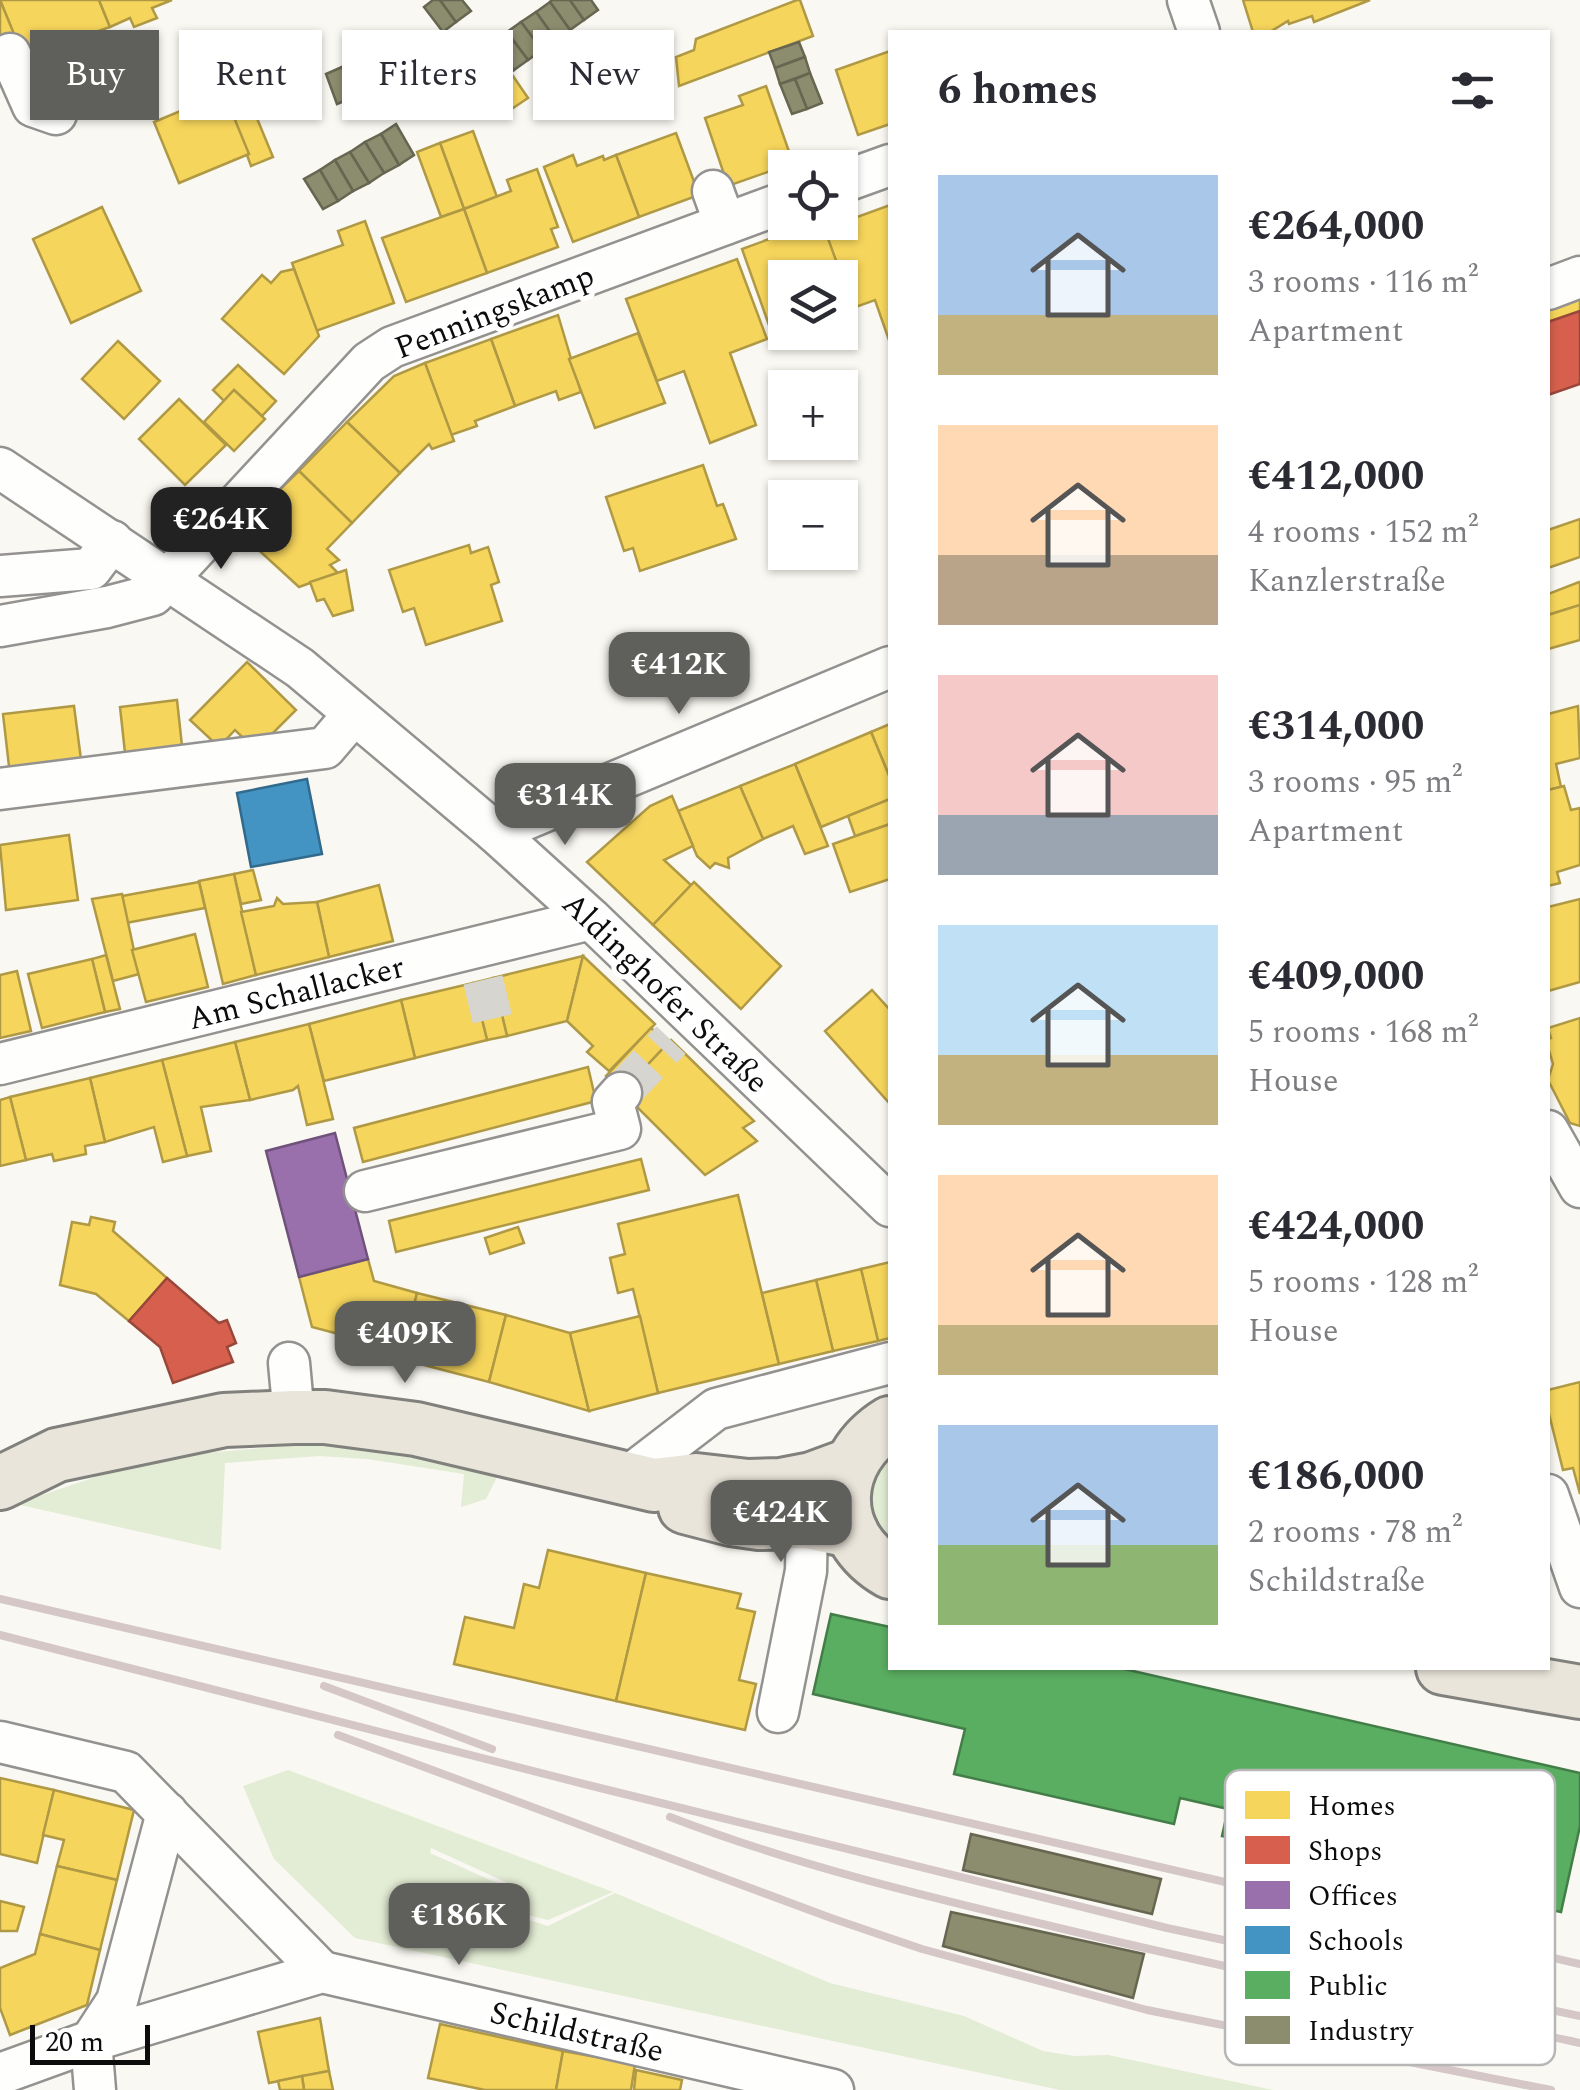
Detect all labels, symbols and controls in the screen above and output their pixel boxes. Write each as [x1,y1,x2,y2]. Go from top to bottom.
chip: Buy [30,30,159,120]
chip: Rent [179,30,322,120]
chip: Filters [342,30,513,120]
chip: New [533,30,674,120]
text: 6 homes [938,59,1098,122]
icon: filters [1445,63,1500,118]
map controls [768,150,858,570]
button: locate [768,150,858,240]
text: €264,000 [1248,195,1424,258]
icon: home [1018,215,1138,335]
street label: Penningskamp [387,252,602,373]
text: 3 rooms · 116 m² [1248,258,1478,307]
button: layers [768,260,858,350]
text: Apartment [1248,307,1403,356]
button: + [768,370,858,460]
text: €412,000 [1248,445,1424,508]
icon: home [1018,465,1138,585]
button: − [768,480,858,570]
pin: €264K [151,487,291,572]
text: €264K [173,495,269,544]
text: 4 rooms · 152 m² [1248,508,1478,557]
text: Kanzlerstraße [1248,557,1446,606]
pin: €412K [609,632,749,717]
text: €412K [631,640,727,689]
text: €314,000 [1248,695,1424,758]
icon: home [1018,715,1138,835]
text: 3 rooms · 95 m² [1248,758,1462,807]
pin: €314K [495,763,635,848]
text: €314K [517,771,613,820]
text: Apartment [1248,807,1403,856]
street label: Aldinghofer Straße [550,881,780,1105]
street label: Am Schallacker [183,943,410,1044]
text: €409,000 [1248,945,1424,1008]
icon: home [1018,965,1138,1085]
text: 5 rooms · 168 m² [1248,1008,1478,1057]
text: House [1248,1057,1338,1106]
text: €424,000 [1248,1195,1424,1258]
icon: home [1018,1215,1138,1335]
text: 5 rooms · 128 m² [1248,1258,1478,1307]
pin: €409K [335,1301,475,1386]
text: House [1248,1307,1338,1356]
text: €409K [357,1309,453,1358]
text: €186,000 [1248,1445,1424,1508]
icon: home [1018,1465,1138,1585]
pin: €424K [711,1480,851,1565]
text: €424K [733,1488,829,1537]
text: 2 rooms · 78 m² [1248,1508,1462,1557]
text: Schildstraße [1248,1557,1425,1606]
legend [1225,1770,1555,2065]
text: Homes [1308,1785,1396,1828]
text: Shops [1308,1830,1382,1873]
text: Offices [1308,1875,1398,1918]
pin: €186K [389,1883,529,1968]
text: €186K [411,1891,507,1940]
text: Schools [1308,1920,1404,1963]
text: Public [1308,1965,1388,2008]
street label: Schildstraße [485,1989,669,2076]
text: Industry [1308,2010,1415,2053]
scale bar [30,2020,150,2064]
text: 20 m [45,2021,104,2064]

